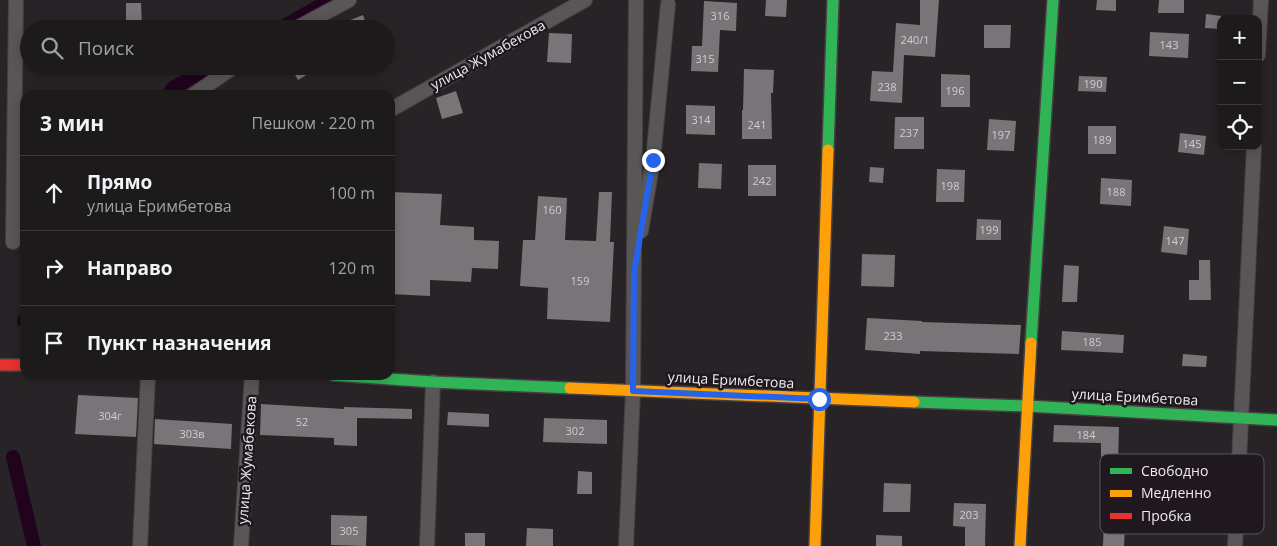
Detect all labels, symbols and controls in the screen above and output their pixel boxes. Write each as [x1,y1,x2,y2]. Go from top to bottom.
house number: 316 [711,8,729,23]
street label: улица Жумабекова [427,15,549,94]
map controls [1217,15,1262,150]
button: + [1217,15,1262,60]
search box [20,20,395,75]
house number: 240/1 [900,32,930,47]
icon: search [38,34,66,62]
text: Поиск [78,35,134,61]
house number: 143 [1160,37,1178,52]
house number: 315 [696,51,714,66]
button: − [1217,60,1262,105]
house number: 190 [1084,76,1102,91]
house number: 238 [878,79,896,94]
house number: 196 [946,83,964,98]
button: locate [1217,105,1262,150]
text: 3 мин [40,109,104,137]
text: Пешком · 220 m [252,112,375,134]
house number: 314 [692,112,711,127]
house number: 241 [748,117,766,132]
house number: 237 [900,125,918,140]
house number: 197 [992,127,1010,142]
house number: 189 [1093,132,1111,147]
house number: 145 [1183,136,1201,151]
route end [642,149,665,172]
text: Прямо [87,169,152,195]
house number: 242 [753,173,771,188]
house number: 198 [941,178,959,193]
icon: ahead [40,179,68,207]
text: 100 m [329,182,375,204]
house number: 188 [1107,184,1125,199]
text: улица Еримбетова [87,195,232,217]
house number: 160 [543,202,561,217]
house number: 199 [980,222,998,237]
house number: 147 [1166,233,1184,248]
icon: right [40,254,68,282]
text: Направо [87,255,173,281]
text: 120 m [329,257,375,279]
house number: 159 [571,273,589,288]
house number: 233 [884,328,902,343]
icon: arrive [40,329,68,357]
text: Пункт назначения [87,330,272,356]
house number: 185 [1083,334,1101,349]
street label: улица Еримбетова [667,367,795,392]
street label: улица Еримбетова [1071,384,1199,409]
route start [808,388,831,411]
street label: улица Жумабекова [233,395,260,525]
house number: 304г [98,408,122,423]
house number: 52 [296,414,308,429]
house number: 302 [566,423,584,438]
house number: 303в [179,426,205,441]
house number: 184 [1077,427,1096,442]
legend [1100,454,1264,534]
text: Свободно [1141,461,1208,480]
text: Медленно [1141,483,1212,502]
text: Пробка [1141,506,1192,525]
house number: 203 [960,507,978,522]
house number: 305 [340,523,358,538]

